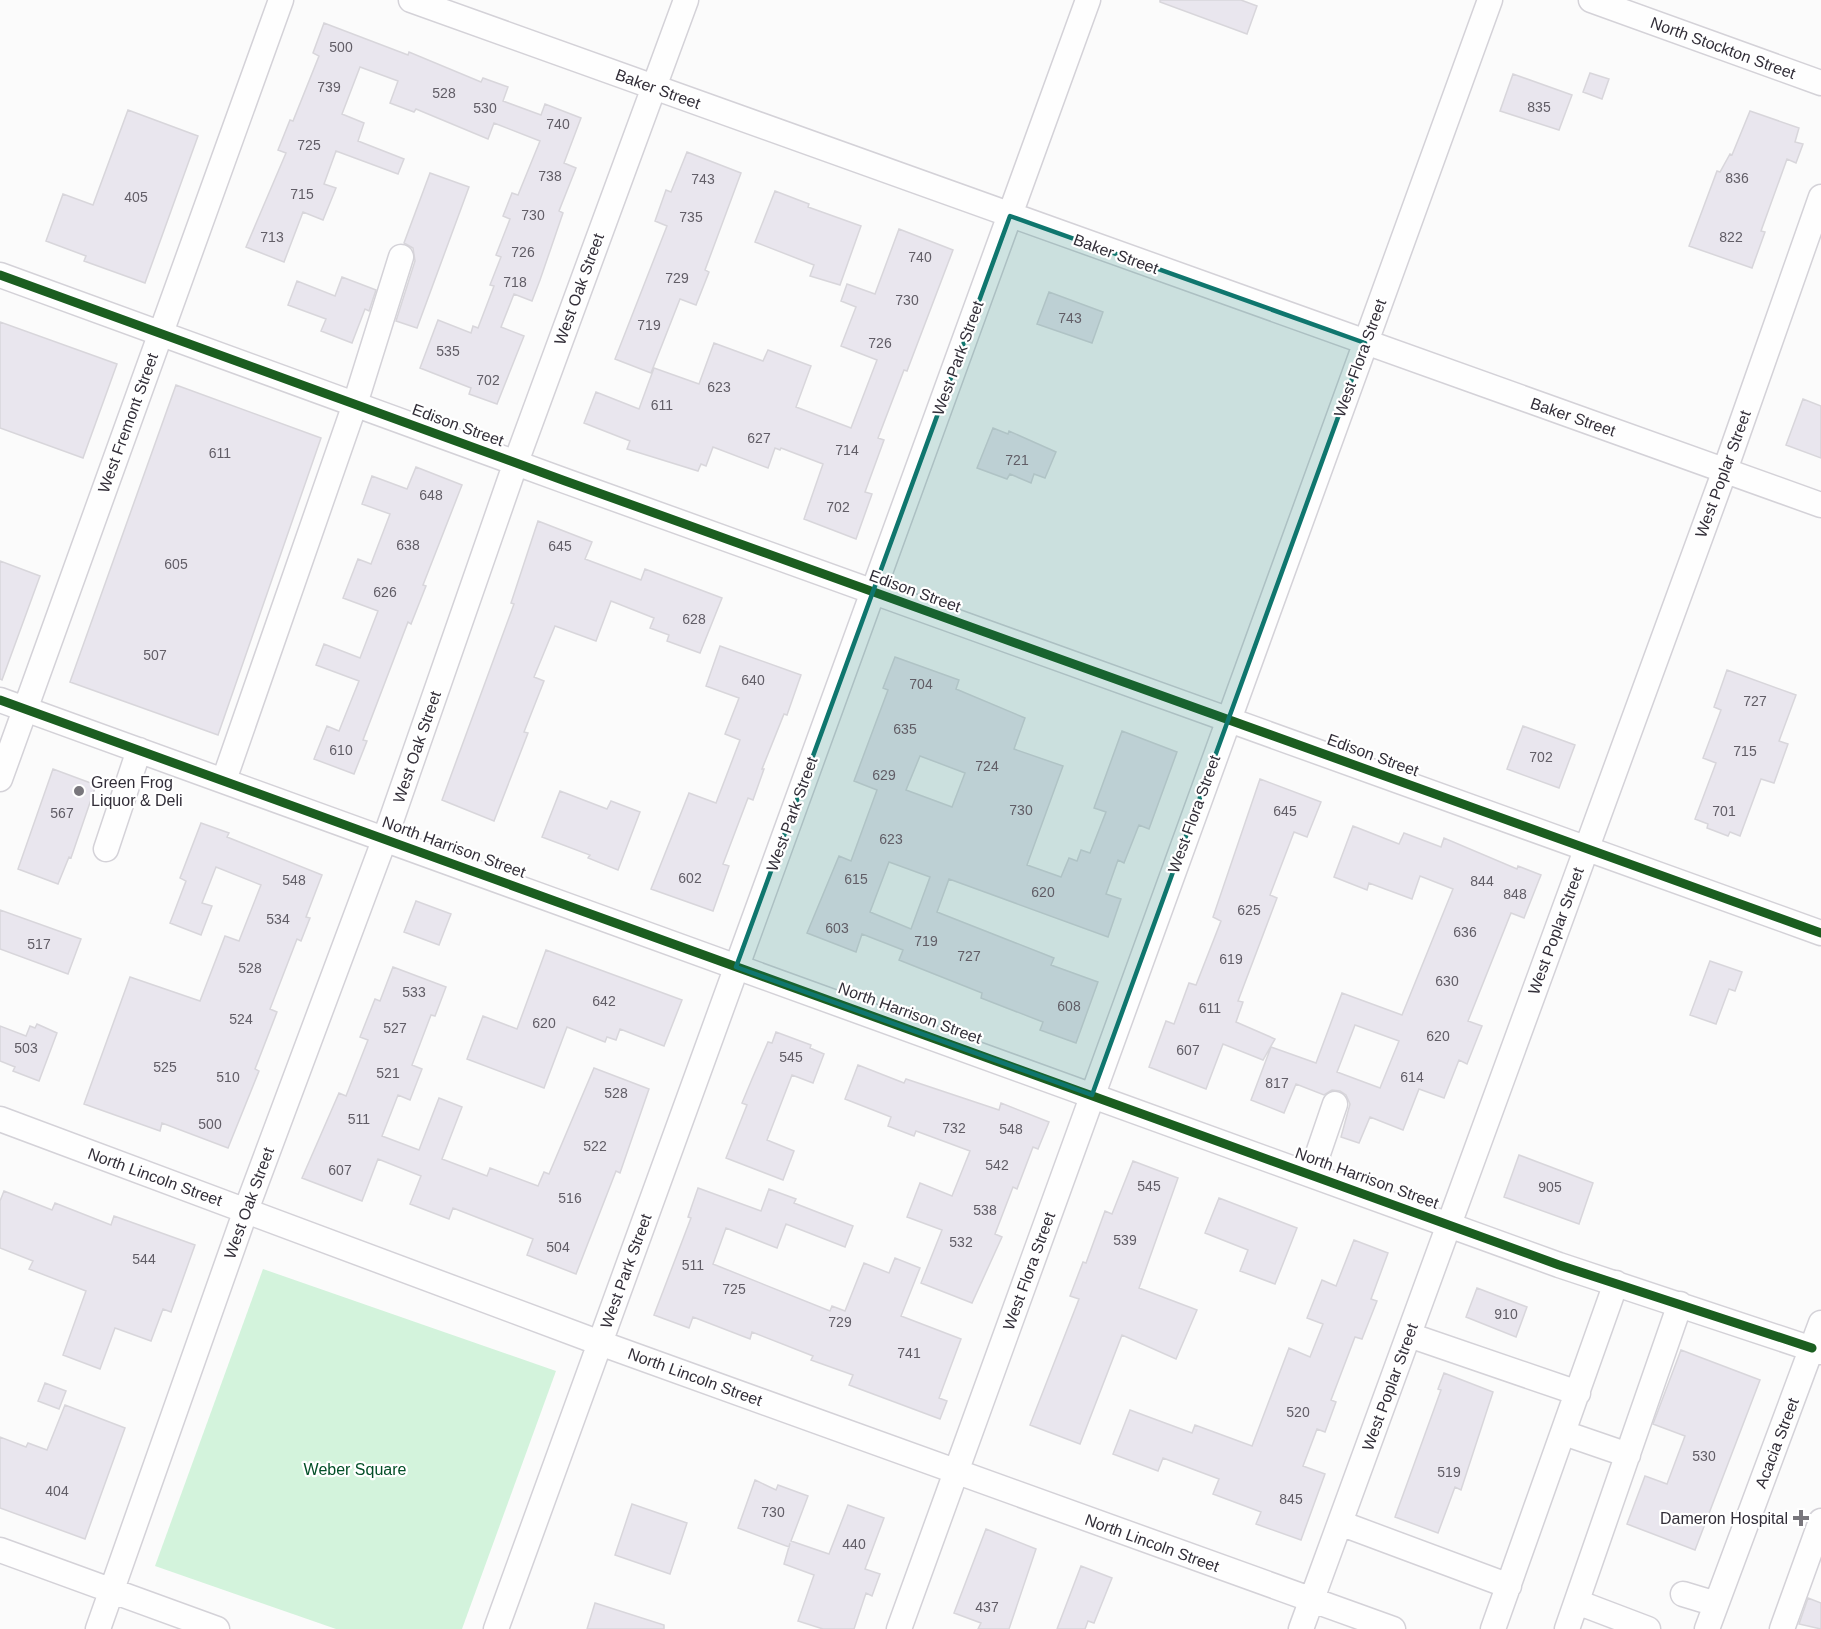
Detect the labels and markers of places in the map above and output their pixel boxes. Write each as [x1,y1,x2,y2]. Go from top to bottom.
place label: Green Frog Liquor & Deli [91,774,183,809]
marker: Green Frog Liquor & Deli [72,784,86,798]
marker: Dameron Hospital [1792,1509,1810,1527]
place label: Dameron Hospital [1660,1510,1788,1527]

